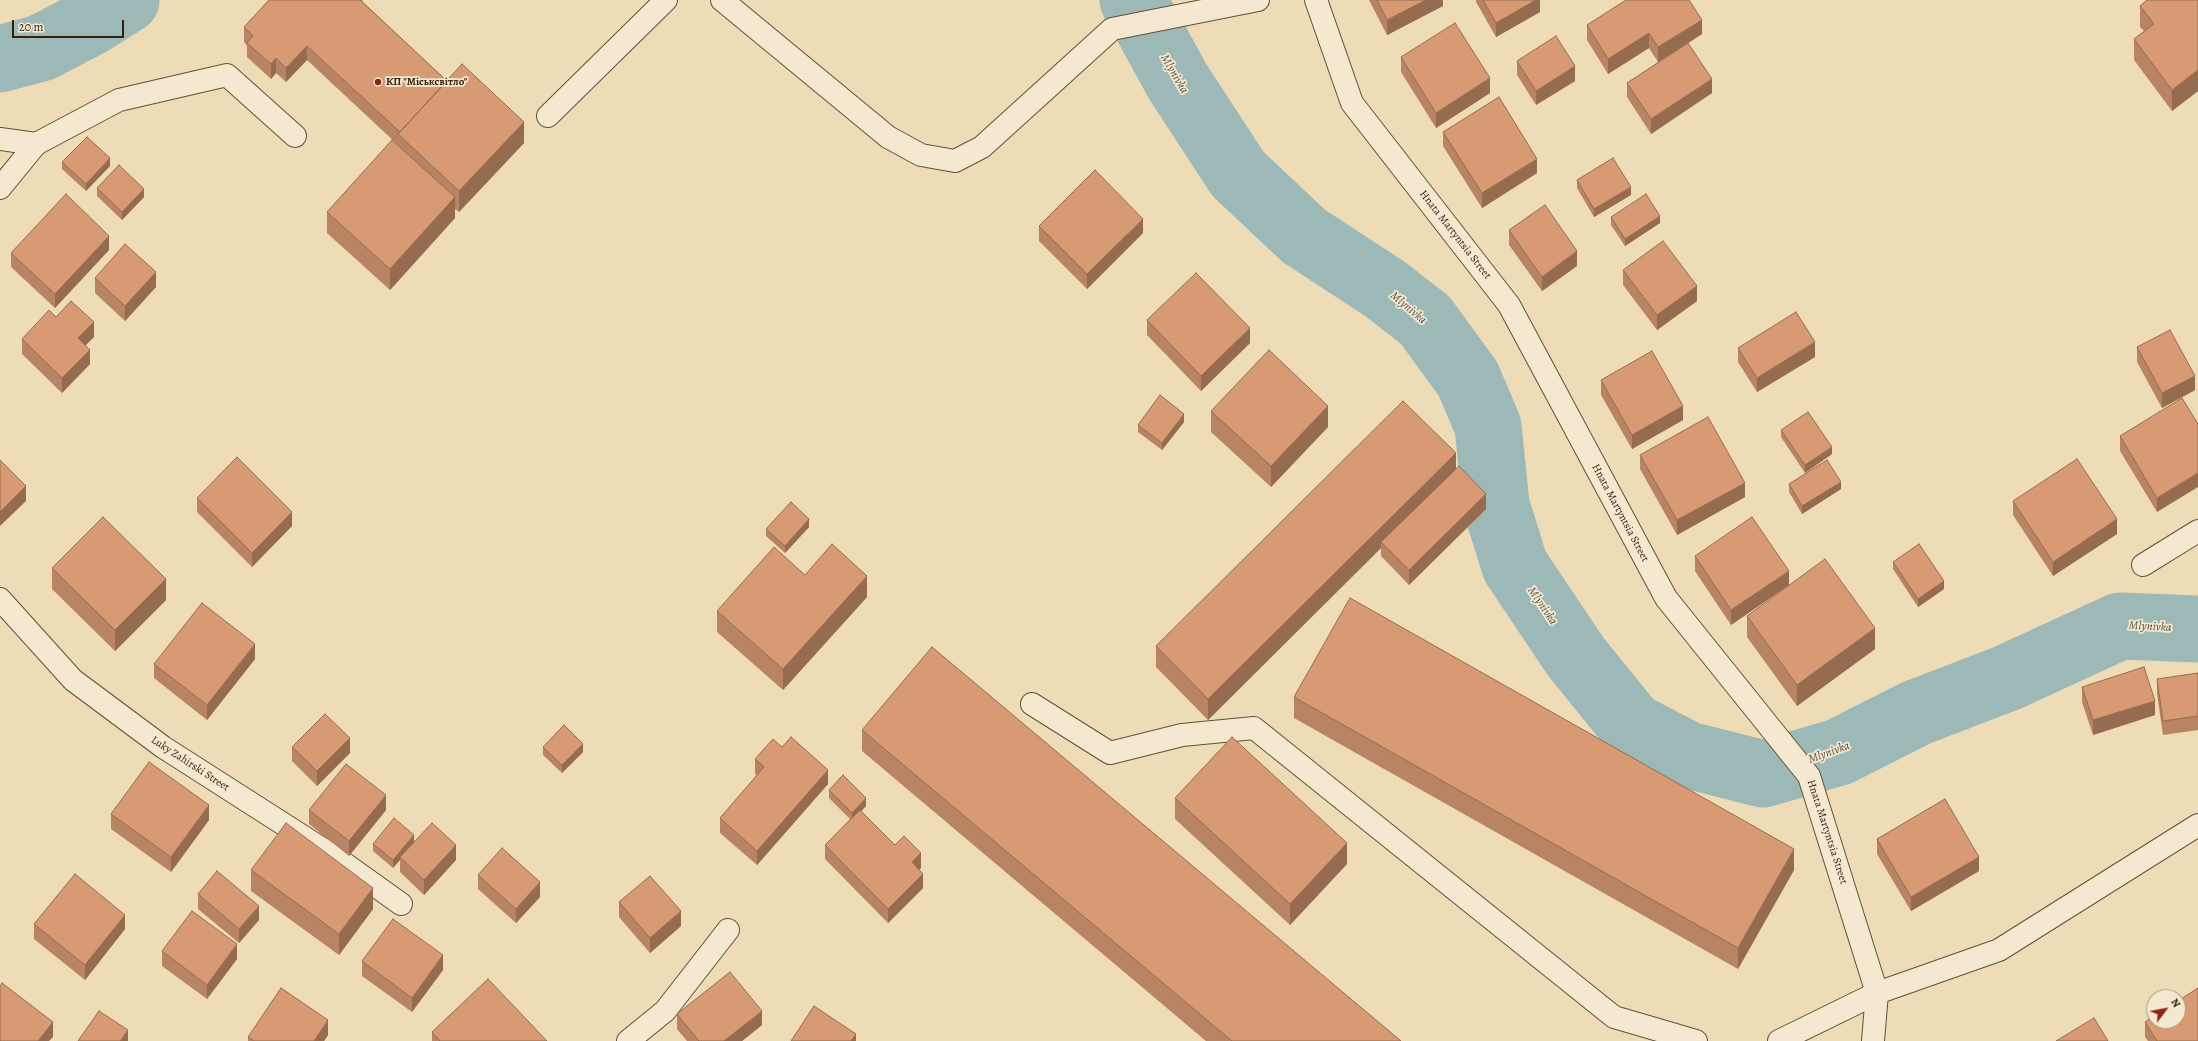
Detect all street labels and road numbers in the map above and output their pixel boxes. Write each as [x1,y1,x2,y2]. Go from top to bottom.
street label: Hnata Martyntsia Street [1416,188,1494,282]
street label: Hnata Martyntsia Street [1589,462,1651,564]
street label: Luky Zahirski Street [148,734,232,794]
street label: Hnata Martyntsia Street [1804,778,1850,886]

